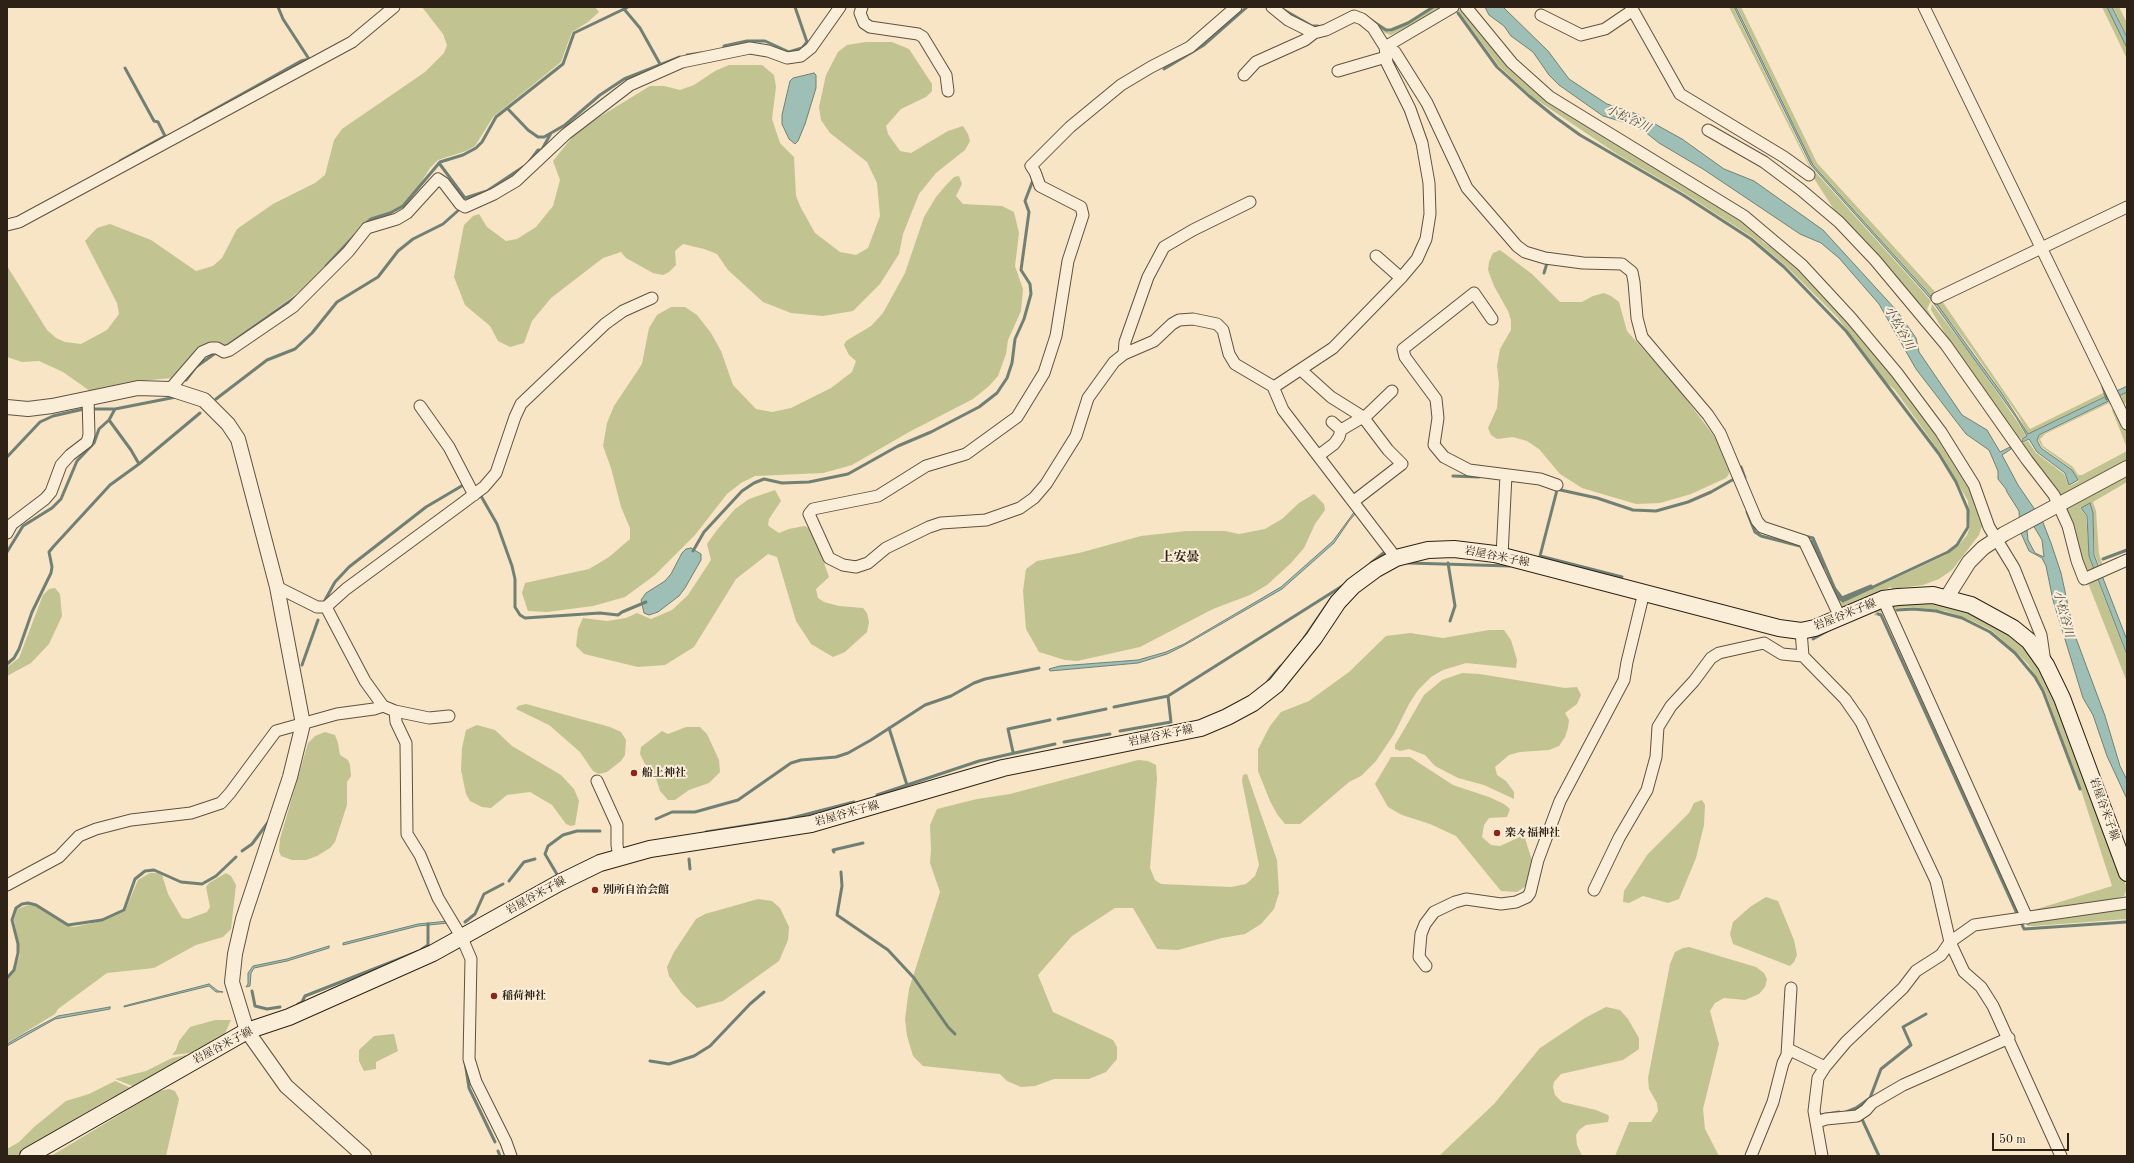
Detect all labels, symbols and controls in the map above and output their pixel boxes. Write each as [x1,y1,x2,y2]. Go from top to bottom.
water label: 小松谷川 [1603,102,1653,136]
water label: 小松谷川 [1881,304,1917,352]
street label: 岩屋谷米子線 [1463,544,1531,570]
district label: 上安曇 [1161,550,1199,566]
water label: 小松谷川 [2050,589,2076,639]
street label: 岩屋谷米子線 [1812,597,1878,633]
street label: 岩屋谷米子線 [1127,723,1195,749]
place label: 船上神社 [642,766,686,780]
marker: 船上神社 [629,768,639,778]
street label: 岩屋谷米子線 [2087,776,2121,842]
street label: 岩屋谷米子線 [813,799,881,829]
place label: 楽々福神社 [1505,826,1560,840]
marker: 楽々福神社 [1492,828,1502,838]
street label: 岩屋谷米子線 [504,874,568,918]
place label: 別所自治会館 [603,883,669,897]
marker: 別所自治会館 [590,885,600,895]
place label: 稲荷神社 [502,989,546,1003]
marker: 稲荷神社 [489,991,499,1001]
street label: 岩屋谷米子線 [191,1025,255,1067]
scale bar [1994,1125,2071,1151]
text: 50 m [1999,1134,2026,1146]

